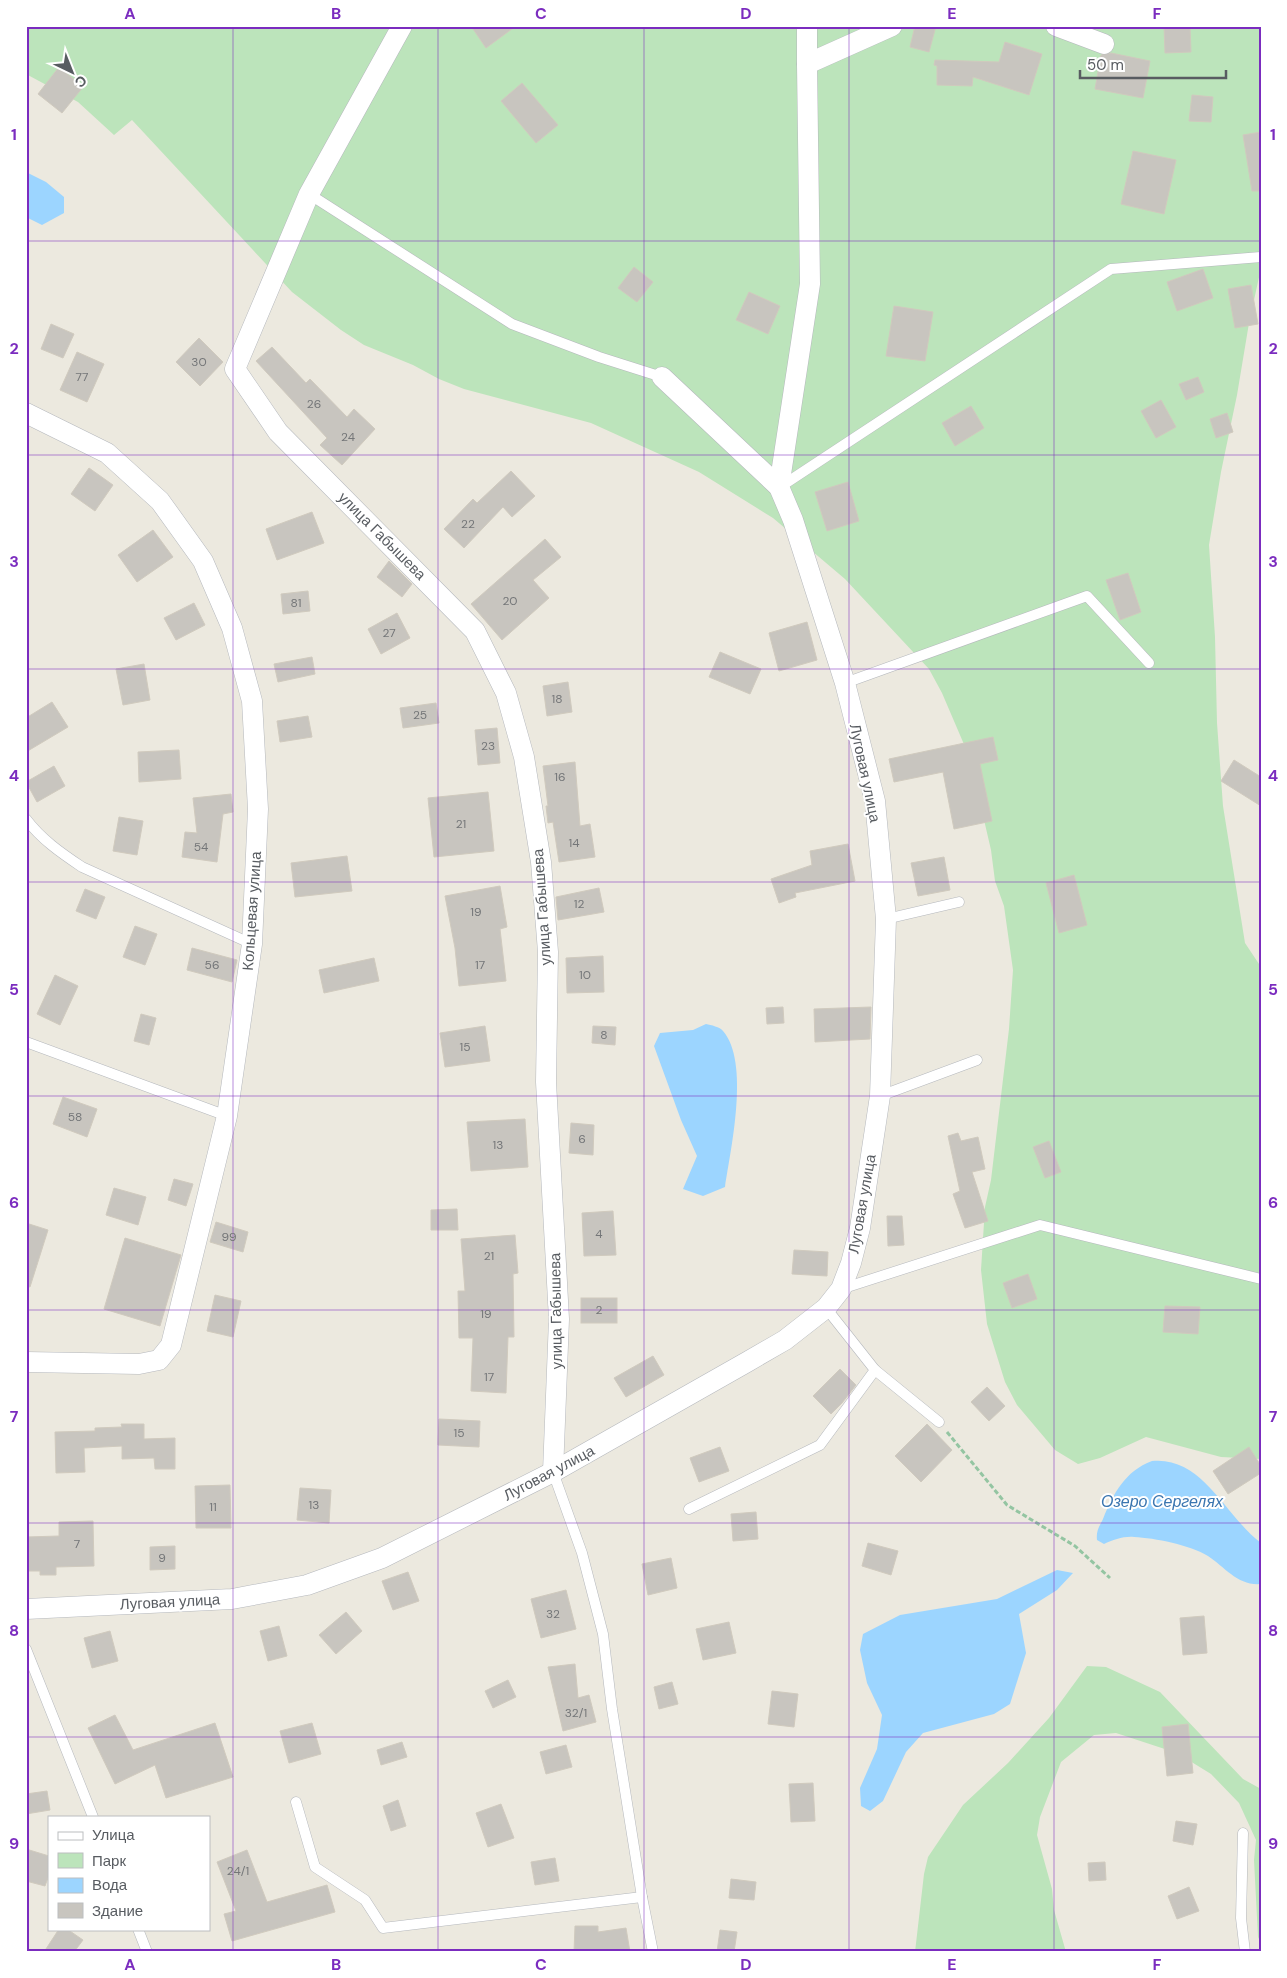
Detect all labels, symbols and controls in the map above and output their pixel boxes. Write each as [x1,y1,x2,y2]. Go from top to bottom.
text: A [124,3,136,24]
text: B [331,3,341,24]
text: C [535,3,547,24]
text: D [740,3,752,24]
text: E [947,3,957,24]
text: F [1153,3,1162,24]
north arrow [48,48,98,98]
scale bar [1080,48,1226,80]
text: 50 m [1087,55,1124,75]
text: С [71,71,91,92]
text: 1 [11,124,17,145]
text: 1 [1270,124,1276,145]
text: 2 [9,338,19,359]
text: 2 [1268,338,1278,359]
house number: 30 [191,354,207,370]
house number: 77 [76,369,88,385]
house number: 26 [307,396,321,412]
house number: 24 [341,429,355,445]
street label: улица Габышева [334,488,431,585]
house number: 22 [461,516,475,532]
text: 3 [9,551,19,572]
text: 3 [1268,551,1278,572]
house number: 20 [502,593,518,609]
house number: 81 [291,595,301,611]
house number: 27 [382,625,396,641]
house number: 18 [551,691,563,707]
house number: 25 [413,707,427,723]
street label: Луговая улица [845,722,885,825]
house number: 23 [481,738,495,754]
text: 4 [9,765,19,786]
text: 4 [1268,765,1278,786]
house number: 16 [554,769,566,785]
house number: 21 [456,816,466,832]
house number: 14 [568,835,580,851]
house number: 54 [194,839,208,855]
street label: улица Габышева [528,847,556,966]
street label: Кольцевая улица [238,850,266,971]
house number: 12 [574,896,584,912]
house number: 19 [470,904,482,920]
house number: 56 [205,957,219,973]
house number: 17 [475,957,485,973]
house number: 10 [579,967,591,983]
text: 5 [9,979,19,1000]
text: 5 [1268,979,1278,1000]
house number: 8 [600,1027,608,1043]
house number: 15 [459,1039,471,1055]
house number: 58 [68,1109,82,1125]
house number: 6 [578,1131,586,1147]
house number: 13 [493,1137,503,1153]
street label: Луговая улица [843,1152,881,1255]
text: 6 [9,1192,19,1213]
text: 6 [1268,1192,1278,1213]
house number: 4 [595,1226,603,1242]
house number: 99 [221,1229,237,1245]
house number: 21 [484,1248,494,1264]
street label: улица Габышева [545,1252,567,1370]
house number: 2 [596,1302,603,1318]
house number: 19 [480,1306,492,1322]
house number: 17 [484,1369,494,1385]
text: 7 [10,1406,19,1427]
text: 7 [1269,1406,1278,1427]
house number: 15 [453,1425,465,1441]
street label: Луговая улица [500,1440,599,1505]
water label: Озеро Сергелях [1101,1491,1224,1512]
house number: 13 [309,1497,319,1513]
house number: 11 [209,1499,217,1515]
house number: 7 [74,1536,80,1552]
house number: 9 [158,1550,166,1566]
street label: Луговая улица [119,1589,221,1615]
house number: 32 [546,1606,560,1622]
text: 8 [9,1620,19,1641]
text: 8 [1268,1620,1278,1641]
house number: 32/1 [565,1705,587,1721]
legend [48,1816,210,1930]
text: Улица [92,1825,135,1845]
text: 9 [9,1833,19,1854]
text: 9 [1268,1833,1278,1854]
text: Парк [92,1851,126,1871]
house number: 24/1 [227,1863,249,1879]
text: Вода [92,1875,128,1895]
text: Здание [92,1901,143,1921]
text: A [124,1954,136,1975]
text: B [331,1954,341,1975]
text: C [535,1954,547,1975]
text: D [740,1954,752,1975]
text: E [947,1954,957,1975]
text: F [1153,1954,1162,1975]

